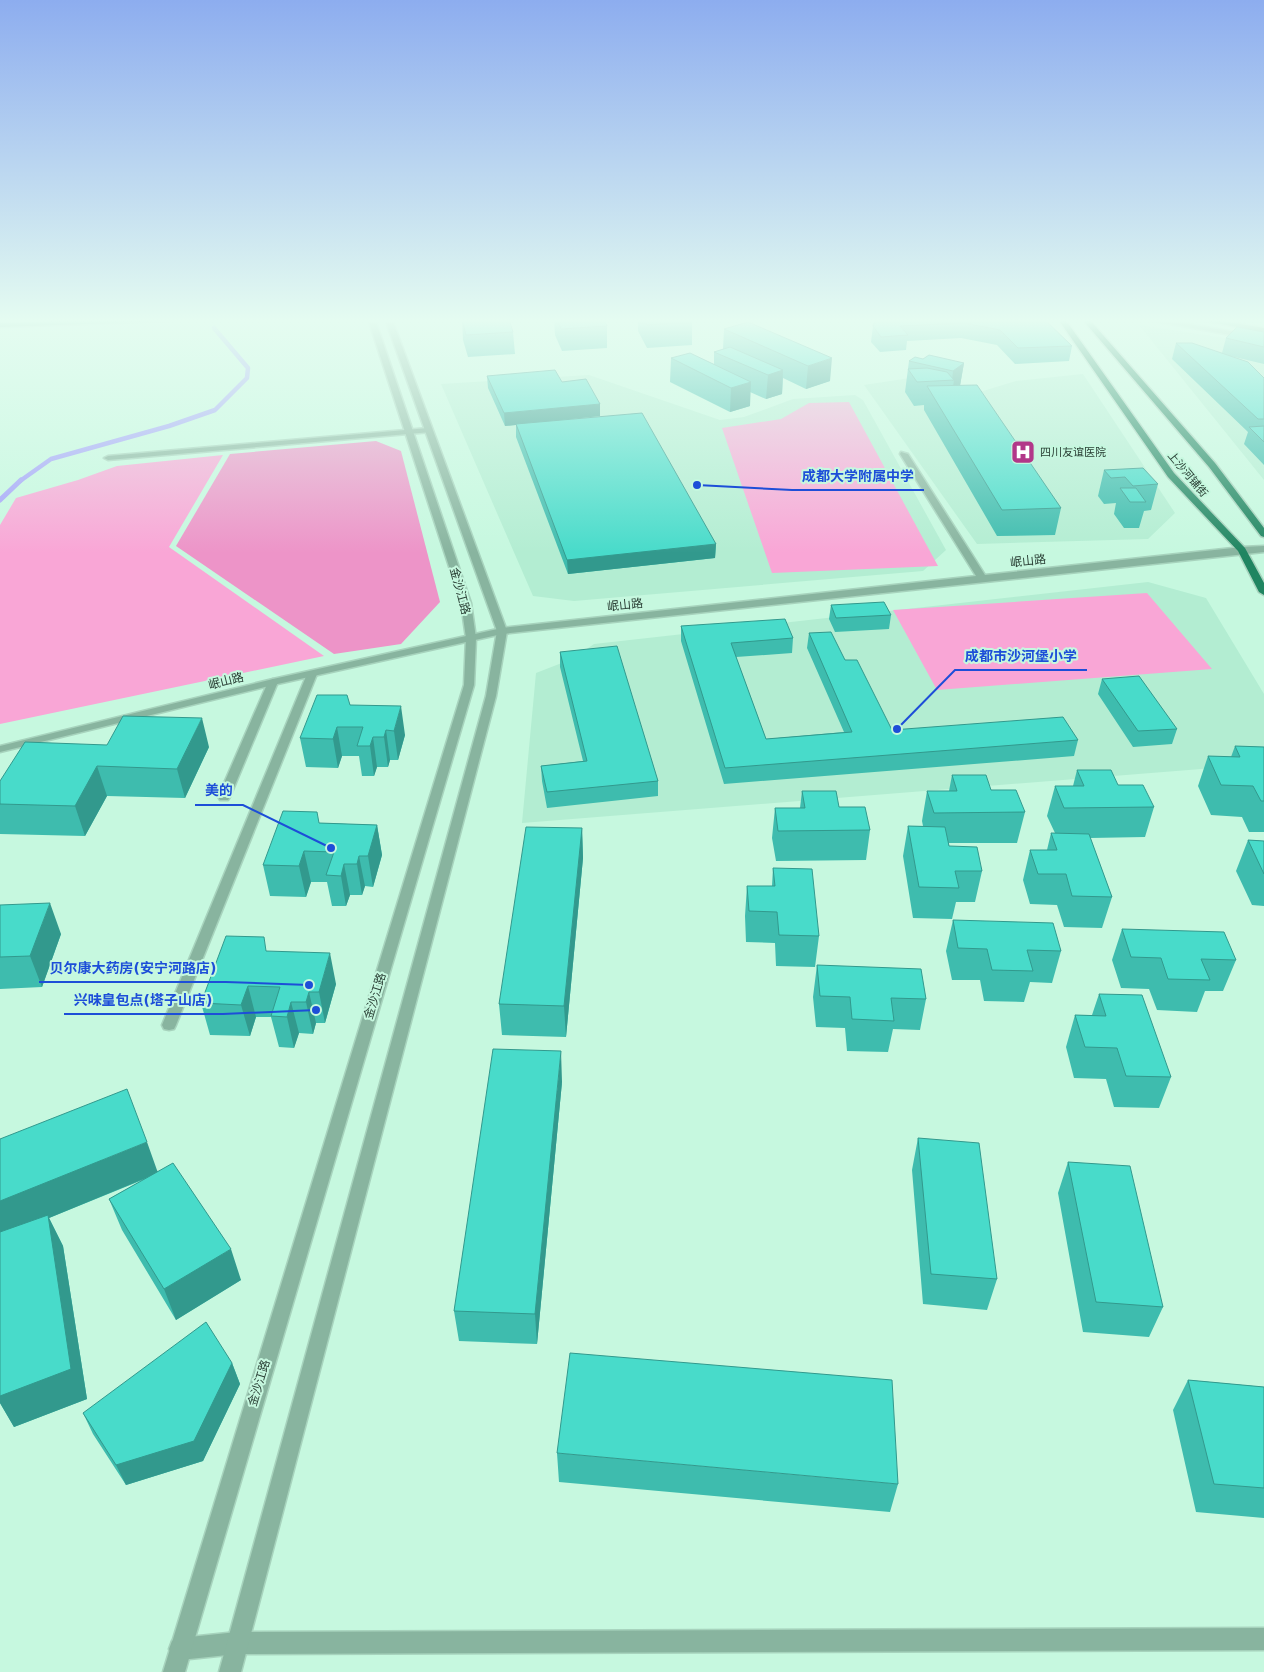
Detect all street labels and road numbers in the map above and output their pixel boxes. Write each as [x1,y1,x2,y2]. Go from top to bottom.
street label: 上沙河铺街 [1165,449,1210,500]
street label: 岷山路 [1009,552,1047,570]
street label: 金沙江路 [447,566,473,616]
street label: 岷山路 [606,596,644,614]
street label: 岷山路 [207,670,245,692]
street label: 金沙江路 [361,971,389,1021]
street label: 金沙江路 [245,1358,273,1408]

